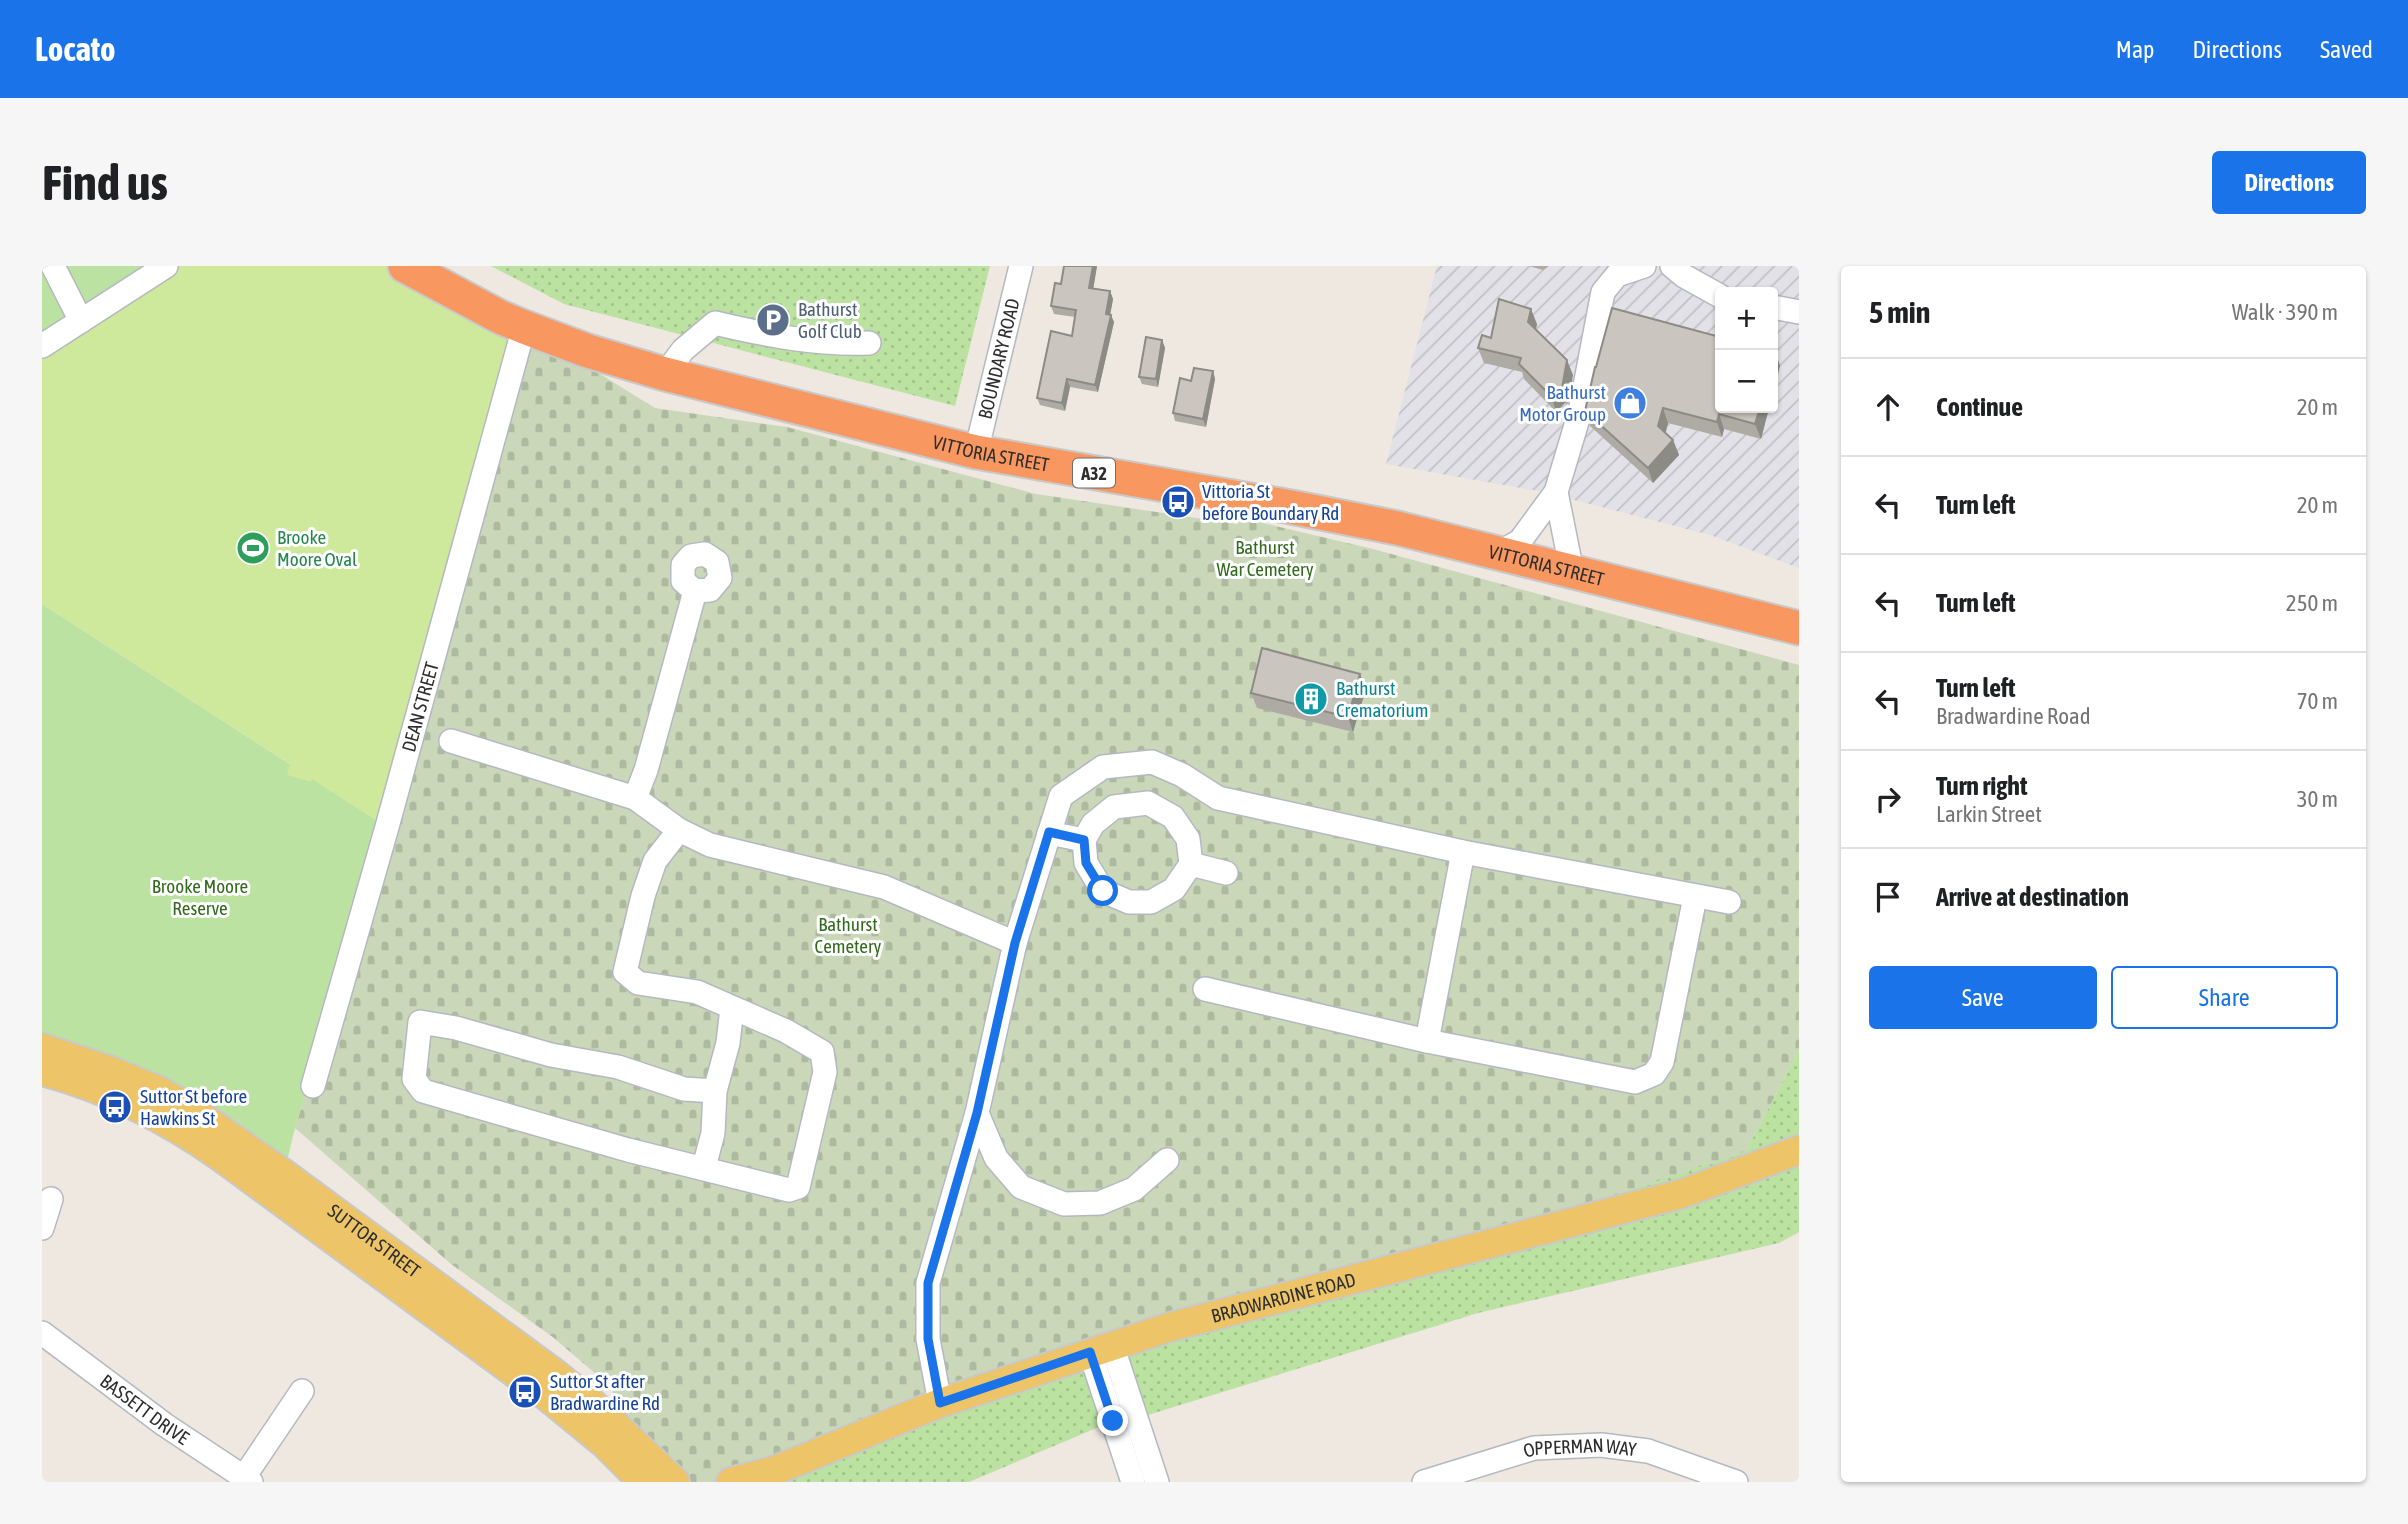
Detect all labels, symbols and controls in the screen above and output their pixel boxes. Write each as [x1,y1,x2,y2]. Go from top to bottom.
text: Locato [35,30,116,68]
text: Map [2116,36,2154,63]
text: Directions [2192,36,2282,63]
text: Saved [2320,36,2373,63]
button: Directions [2212,151,2366,214]
text: Find us [42,154,168,210]
map controls [1715,287,1778,413]
button: + [1715,287,1778,350]
text: 5 min [1869,295,1930,329]
street label: BOUNDARY ROAD [973,296,1024,421]
place label: Bathurst Golf Club [798,298,862,342]
text: Walk · 390 m [2232,299,2338,325]
parking icon: Bathurst Golf Club [754,301,792,339]
button: − [1715,350,1778,413]
place label: Bathurst Motor Group [1519,381,1606,425]
shop icon: Bathurst Motor Group [1611,384,1649,422]
icon: ahead [1869,388,1907,426]
text: Continue [1936,392,2023,422]
text: 20 m [2297,394,2338,420]
street label: VITTORIA STREET [930,431,1051,476]
road number: A32 [1073,458,1115,488]
place label: Vittoria St before Boundary Rd [1202,480,1339,524]
bus stop icon: Vittoria St before Boundary Rd [1159,483,1197,521]
icon: left [1869,486,1907,524]
text: Turn left [1936,490,2016,520]
text: 20 m [2297,492,2338,518]
place label: Brooke Moore Oval [277,526,357,570]
sports icon: Brooke Moore Oval [234,529,272,567]
park label: Bathurst War Cemetery [1216,536,1314,580]
street label: VITTORIA STREET [1486,540,1607,590]
icon: left [1869,584,1907,622]
text: Turn left [1936,588,2016,618]
text: 250 m [2286,590,2338,616]
street label: DEAN STREET [397,659,443,754]
text: Turn left [1936,673,2016,703]
place label: Bathurst Crematorium [1336,677,1428,721]
building icon: Bathurst Crematorium [1292,680,1330,718]
icon: left [1869,682,1907,720]
text: 70 m [2297,688,2338,714]
text: Bradwardine Road [1936,703,2091,729]
text: Turn right [1936,771,2027,801]
icon: right [1869,780,1907,818]
text: 30 m [2297,786,2338,812]
text: Larkin Street [1936,801,2042,827]
park label: Brooke Moore Reserve [152,875,248,919]
route start [1087,875,1118,906]
icon: arrive [1869,878,1907,916]
text: Arrive at destination [1936,882,2129,912]
park label: Bathurst Cemetery [815,913,882,957]
button: Save [1869,966,2097,1029]
button: Share [2111,966,2338,1029]
place label: Suttor St before Hawkins St [140,1085,247,1129]
bus stop icon: Suttor St before Hawkins St [96,1088,134,1126]
street label: SUTTOR STREET [324,1199,425,1282]
street label: BRADWARDINE ROAD [1209,1268,1358,1327]
street label: BASSETT DRIVE [96,1370,193,1449]
place label: Suttor St after Bradwardine Rd [550,1370,660,1414]
bus stop icon: Suttor St after Bradwardine Rd [506,1373,544,1411]
route end [1097,1405,1128,1436]
street label: OPPERMAN WAY [1520,1434,1638,1462]

